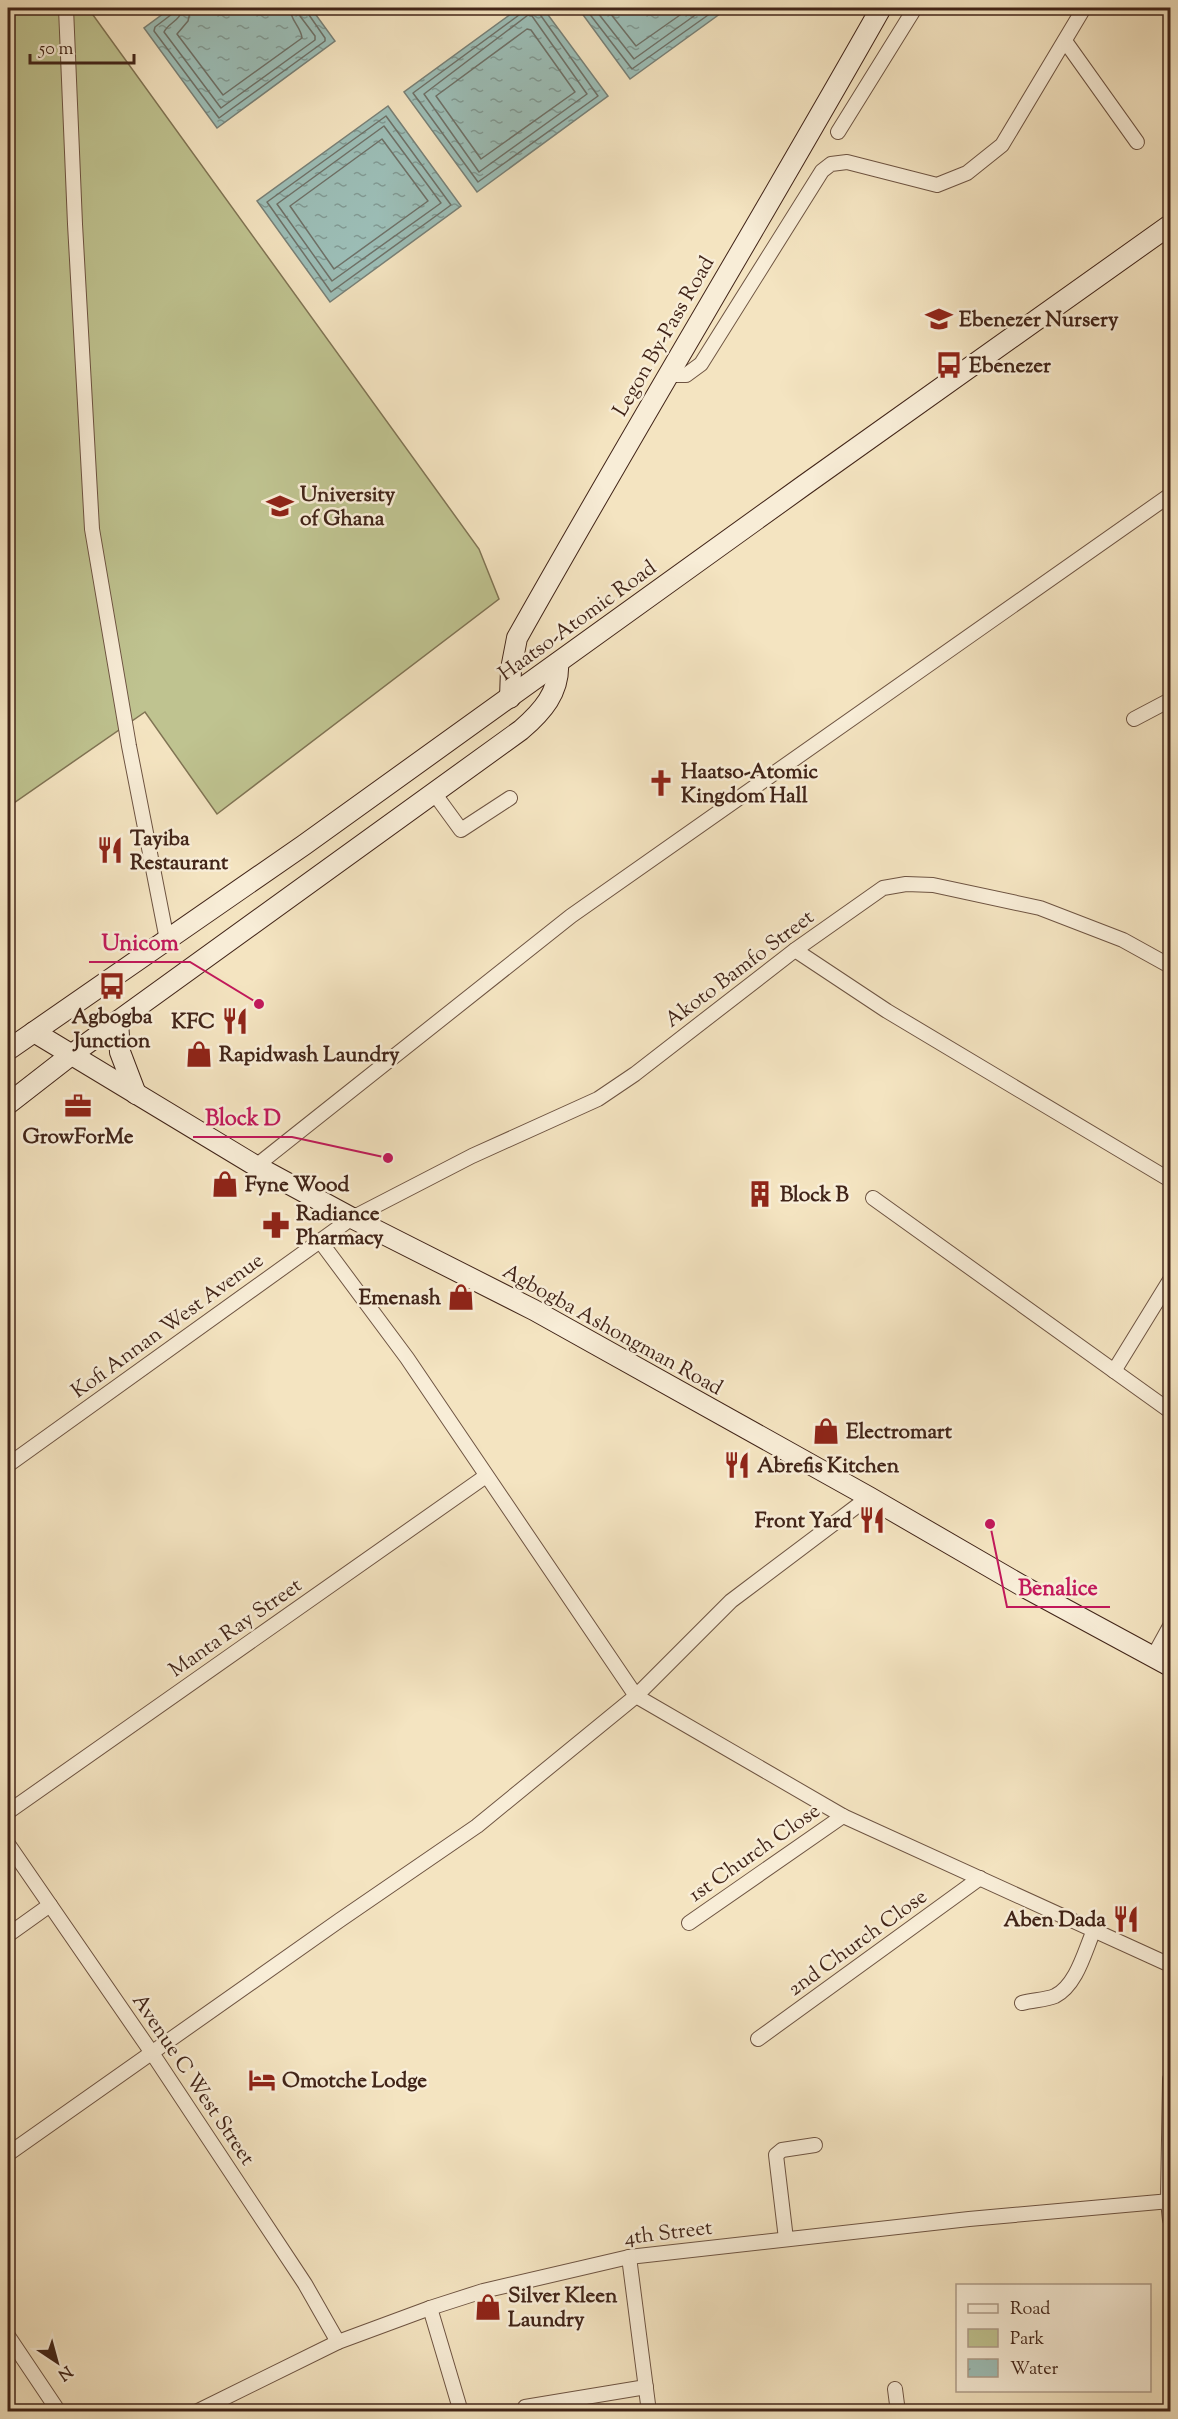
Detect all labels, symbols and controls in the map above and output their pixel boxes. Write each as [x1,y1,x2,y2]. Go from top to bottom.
scale bar [30,27,134,65]
text: 50 m [38,37,74,63]
street label: Legon By-Pass Road [607,251,723,423]
school or university icon: Ebenezer Nursery [924,304,954,334]
place label: Ebenezer Nursery [959,306,1119,336]
bus stop icon: Ebenezer [934,350,964,380]
place label: Ebenezer [969,352,1051,382]
place label: University of Ghana [300,481,396,535]
school or university icon: University of Ghana [265,491,295,521]
street label: Haatso-Atomic Road [493,554,663,689]
place label: Haatso-Atomic Kingdom Hall [681,758,819,812]
church icon: Haatso-Atomic Kingdom Hall [646,768,676,798]
place label: Tayiba Restaurant [130,825,229,879]
restaurant icon: Tayiba Restaurant [95,835,125,865]
street label: Akoto Bamfo Street [659,903,821,1036]
callout: Unicom [89,922,190,962]
text: Unicom [101,929,179,961]
bus stop icon: Agbogba Junction [97,971,127,1001]
place label: Agbogba Junction [72,1003,153,1057]
restaurant icon: KFC [220,1006,250,1036]
place label: KFC [171,1008,215,1038]
shop icon: Rapidwash Laundry [184,1039,214,1069]
place label: Rapidwash Laundry [219,1041,400,1071]
office icon: GrowForMe [63,1091,93,1121]
callout: Block D [193,1097,292,1137]
text: Block D [205,1104,281,1136]
place label: GrowForMe [23,1123,134,1153]
shop icon: Fyne Wood [210,1169,240,1199]
place label: Fyne Wood [245,1171,349,1201]
building icon: Block B [745,1179,775,1209]
place label: Block B [780,1181,850,1211]
place label: Radiance Pharmacy [296,1200,384,1254]
pharmacy icon: Radiance Pharmacy [261,1210,291,1240]
street label: Kofi Annan West Avenue [66,1247,271,1407]
street label: Agbogba Ashongman Road [496,1258,728,1404]
shop icon: Emenash [446,1282,476,1312]
place label: Emenash [359,1284,442,1314]
shop icon: Electromart [811,1416,841,1446]
place label: Electromart [846,1418,953,1448]
restaurant icon: Abrefis Kitchen [722,1450,752,1480]
place label: Abrefis Kitchen [757,1452,900,1482]
restaurant icon: Front Yard [857,1505,887,1535]
place label: Front Yard [755,1507,852,1537]
callout: Benalice [1007,1567,1110,1607]
street label: Manta Ray Street [164,1572,309,1686]
text: Benalice [1018,1574,1098,1606]
street label: 1st Church Close [683,1797,827,1910]
street label: 2nd Church Close [782,1883,934,2004]
restaurant icon: Aben Dada [1111,1904,1141,1934]
place label: Aben Dada [1003,1906,1106,1936]
street label: Avenue C West Street [124,1988,261,2172]
hotel icon: Omotche Lodge [247,2065,277,2095]
place label: Omotche Lodge [282,2067,427,2097]
street label: 4th Street [622,2214,714,2254]
place label: Silver Kleen Laundry [508,2282,618,2336]
legend [956,2284,1151,2392]
shop icon: Silver Kleen Laundry [473,2292,503,2322]
text: Road [1010,2297,1050,2323]
text: Park [1010,2327,1045,2353]
north arrow [27,2332,87,2392]
text: Water [1010,2357,1059,2383]
text: N [52,2359,76,2385]

